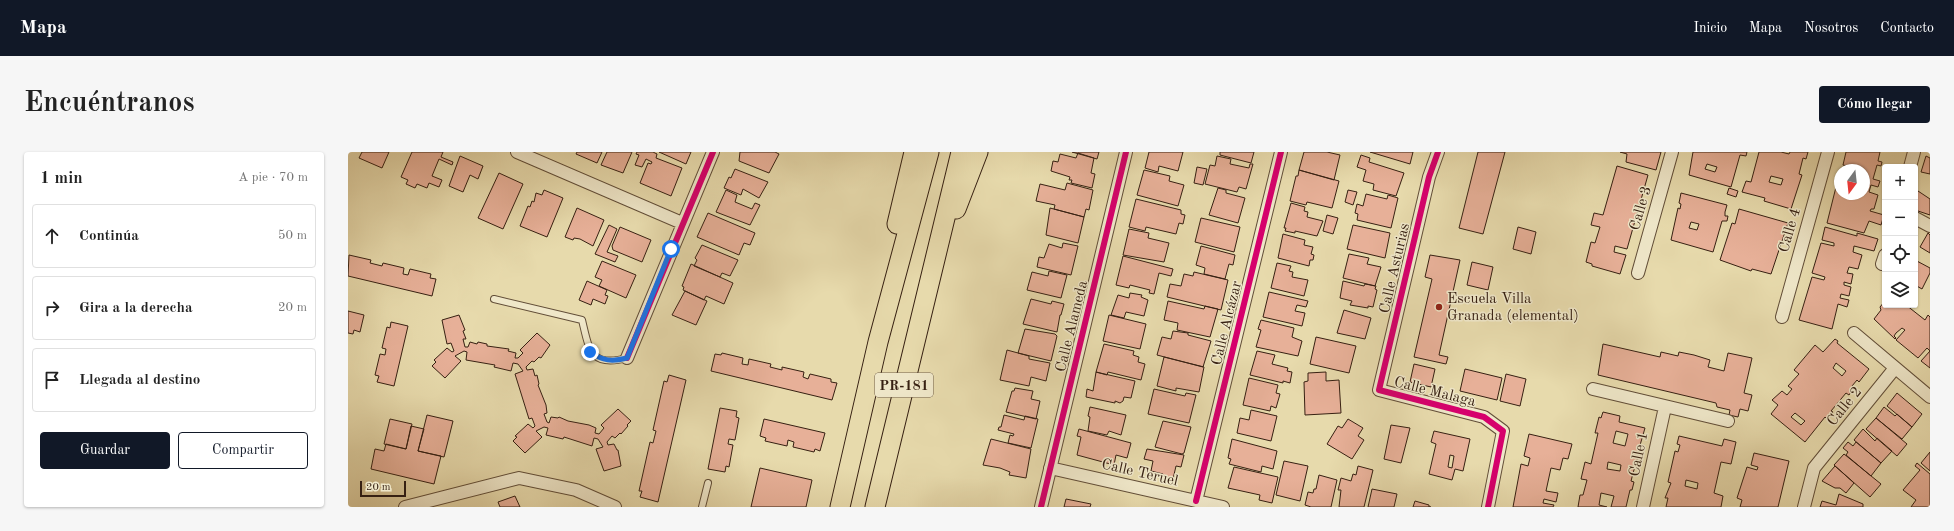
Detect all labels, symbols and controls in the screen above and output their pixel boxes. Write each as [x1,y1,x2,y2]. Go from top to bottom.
text: Mapa [20,19,67,38]
text: Inicio [1693,21,1727,35]
text: Mapa [1749,21,1782,35]
text: Nosotros [1804,21,1858,35]
text: Contacto [1880,21,1934,35]
button: Cómo llegar [1819,86,1930,123]
text: Encuéntranos [24,90,194,118]
north arrow [1834,164,1870,200]
map controls [1882,164,1918,308]
button: + [1882,164,1918,200]
text: 1 min [40,170,83,187]
text: A pie · 70 m [238,171,308,184]
street label: Calle 3 [1628,185,1655,232]
button: − [1882,200,1918,236]
street label: Calle 4 [1777,207,1804,254]
street label: Calle Asturias [1378,222,1413,315]
icon: ahead [41,225,63,247]
text: Continúa [79,229,139,244]
text: 50 m [278,229,307,242]
button: locate [1882,236,1918,272]
route start [662,240,680,258]
button: layers [1882,272,1918,308]
street label: Calle Alameda [1054,279,1091,374]
street label: Calle Alcázar [1210,280,1245,367]
place label: Escuela Villa Granada (elemental) [1447,292,1579,324]
icon: right [41,297,63,319]
text: Gira a la derecha [79,301,193,316]
text: 20 m [278,301,307,314]
marker: Escuela Villa Granada (elemental) [1434,302,1444,312]
route end [581,343,599,361]
icon: arrive [41,369,63,391]
text: Llegada al destino [79,373,200,388]
road number: PR-181 [875,373,933,397]
street label: Calle Malaga [1392,375,1478,410]
street label: Calle 2 [1825,385,1865,429]
street label: Calle 1 [1627,431,1652,478]
button: Guardar [40,432,170,469]
button: Compartir [178,432,308,469]
street label: Calle Teruel [1100,457,1180,490]
scale bar [360,479,406,498]
text: 20 m [366,482,391,493]

